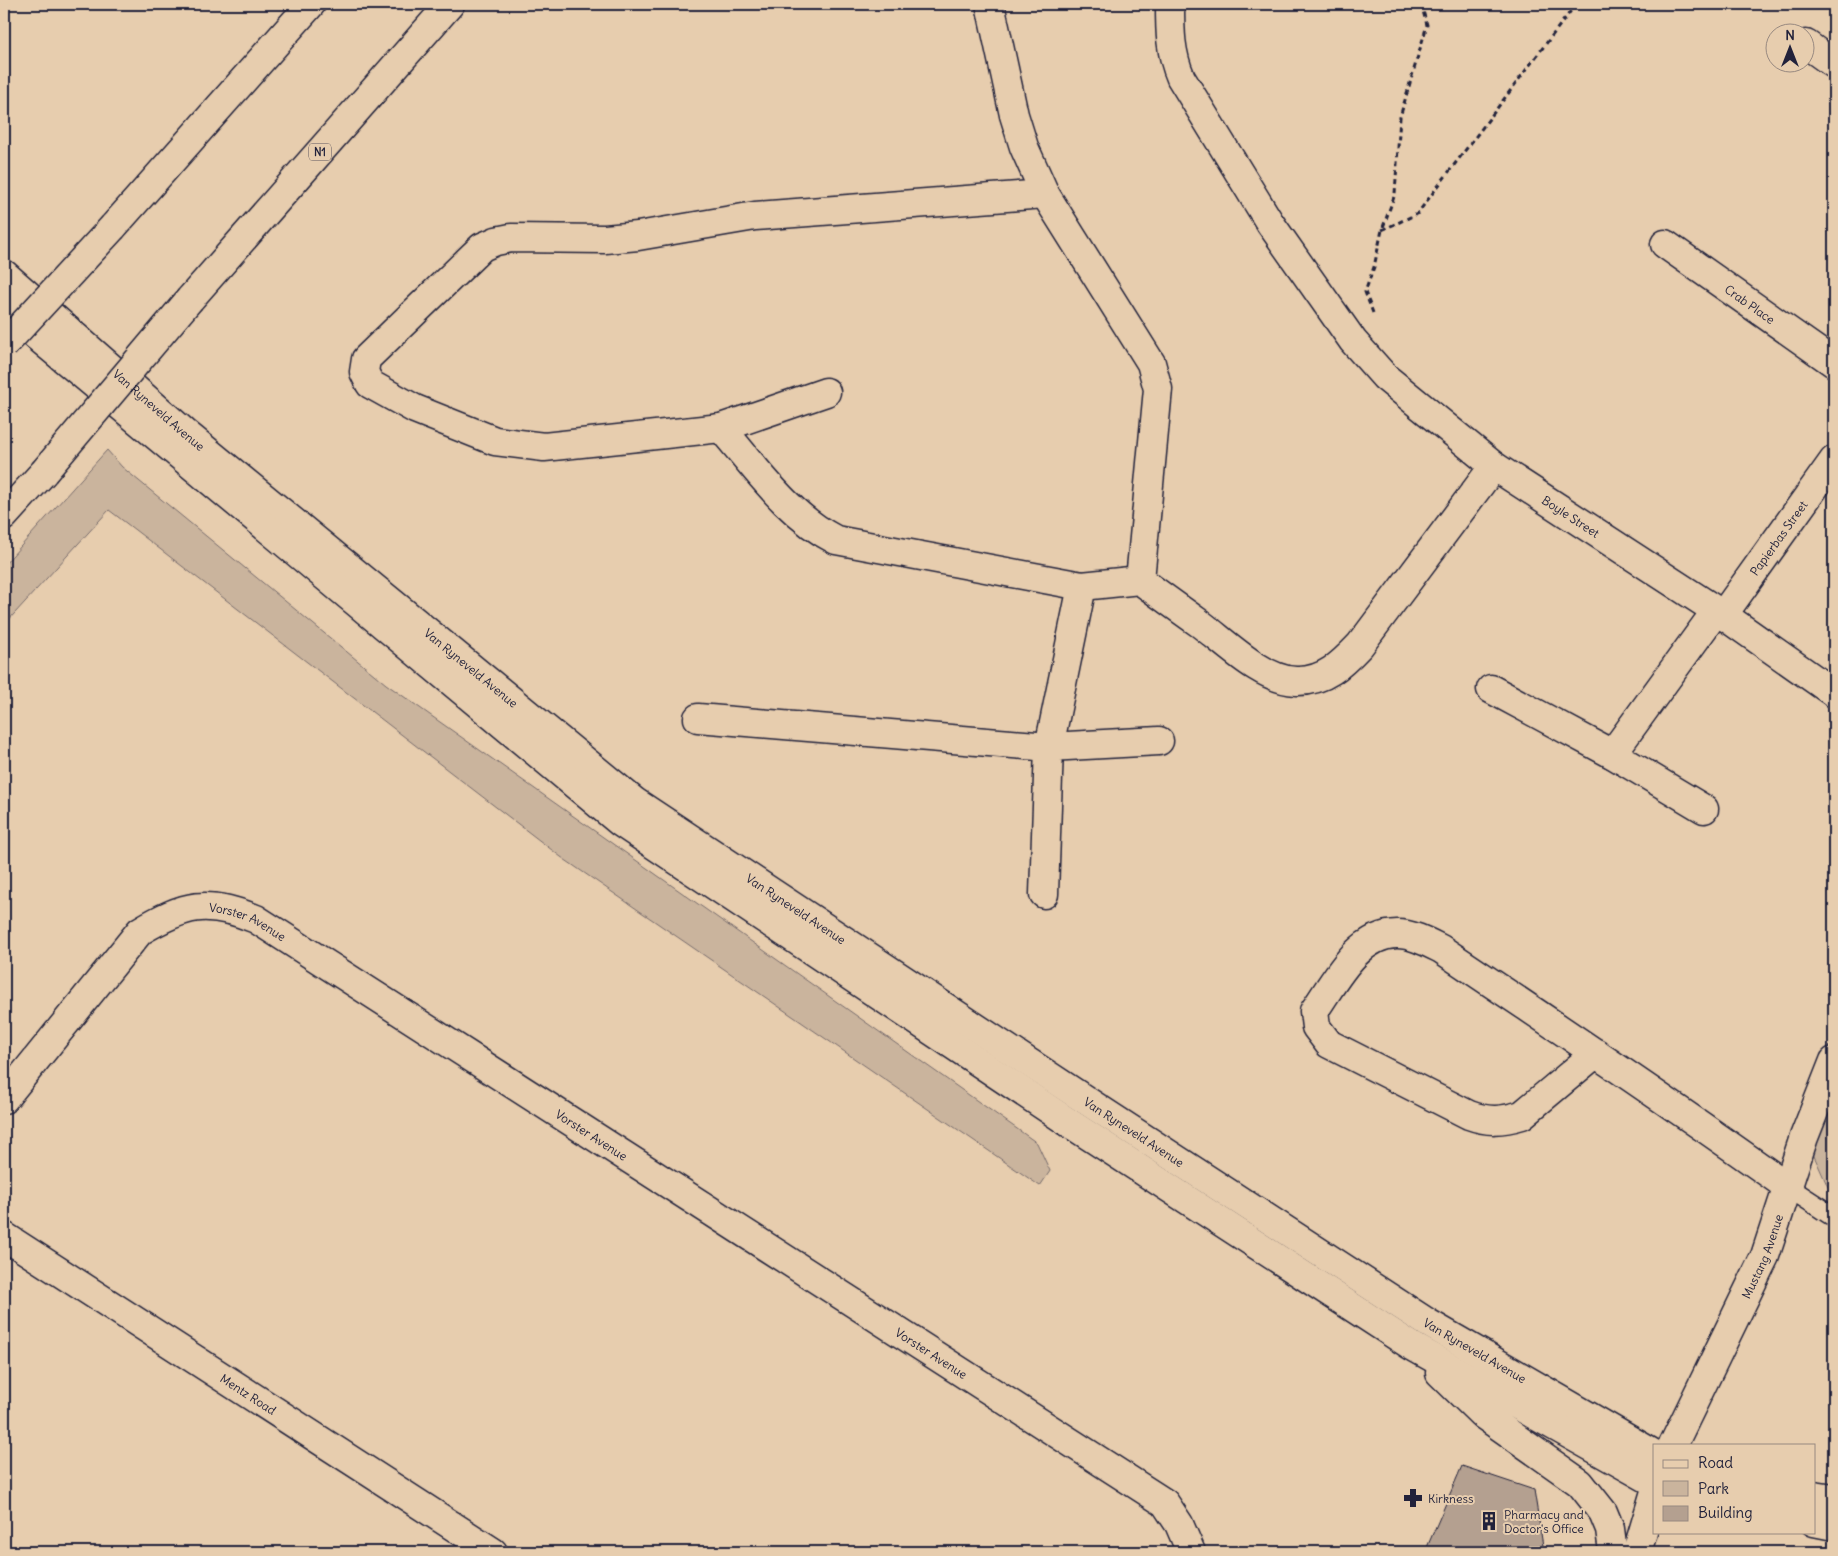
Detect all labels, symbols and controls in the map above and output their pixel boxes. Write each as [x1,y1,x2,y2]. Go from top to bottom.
north arrow [1766,22,1816,72]
text: N [1785,26,1795,44]
road number: N1 [309,144,331,160]
street label: Crab Place [1722,281,1778,327]
street label: Van Ryneveld Avenue [110,366,208,454]
street label: Boyle Street [1539,492,1603,540]
street label: Papierbas Street [1746,497,1810,578]
street label: Van Ryneveld Avenue [421,625,521,710]
street label: Van Ryneveld Avenue [743,870,849,947]
street label: Vorster Avenue [209,899,289,944]
street label: Van Ryneveld Avenue [1081,1094,1187,1170]
street label: Vorster Avenue [553,1106,630,1163]
street label: Mustang Avenue [1738,1212,1786,1301]
street label: Van Ryneveld Avenue [1421,1315,1529,1386]
street label: Vorster Avenue [893,1324,970,1382]
street label: Mentz Road [218,1370,279,1418]
legend [1653,1444,1816,1534]
text: Road [1698,1453,1733,1472]
text: Park [1698,1479,1729,1498]
pharmacy icon: Kirkness [1402,1487,1424,1509]
place label: Kirkness [1428,1491,1473,1506]
text: Building [1698,1503,1753,1522]
place label: Pharmacy and Doctor's Office [1504,1507,1584,1536]
building icon: Pharmacy and Doctor's Office [1478,1510,1500,1532]

